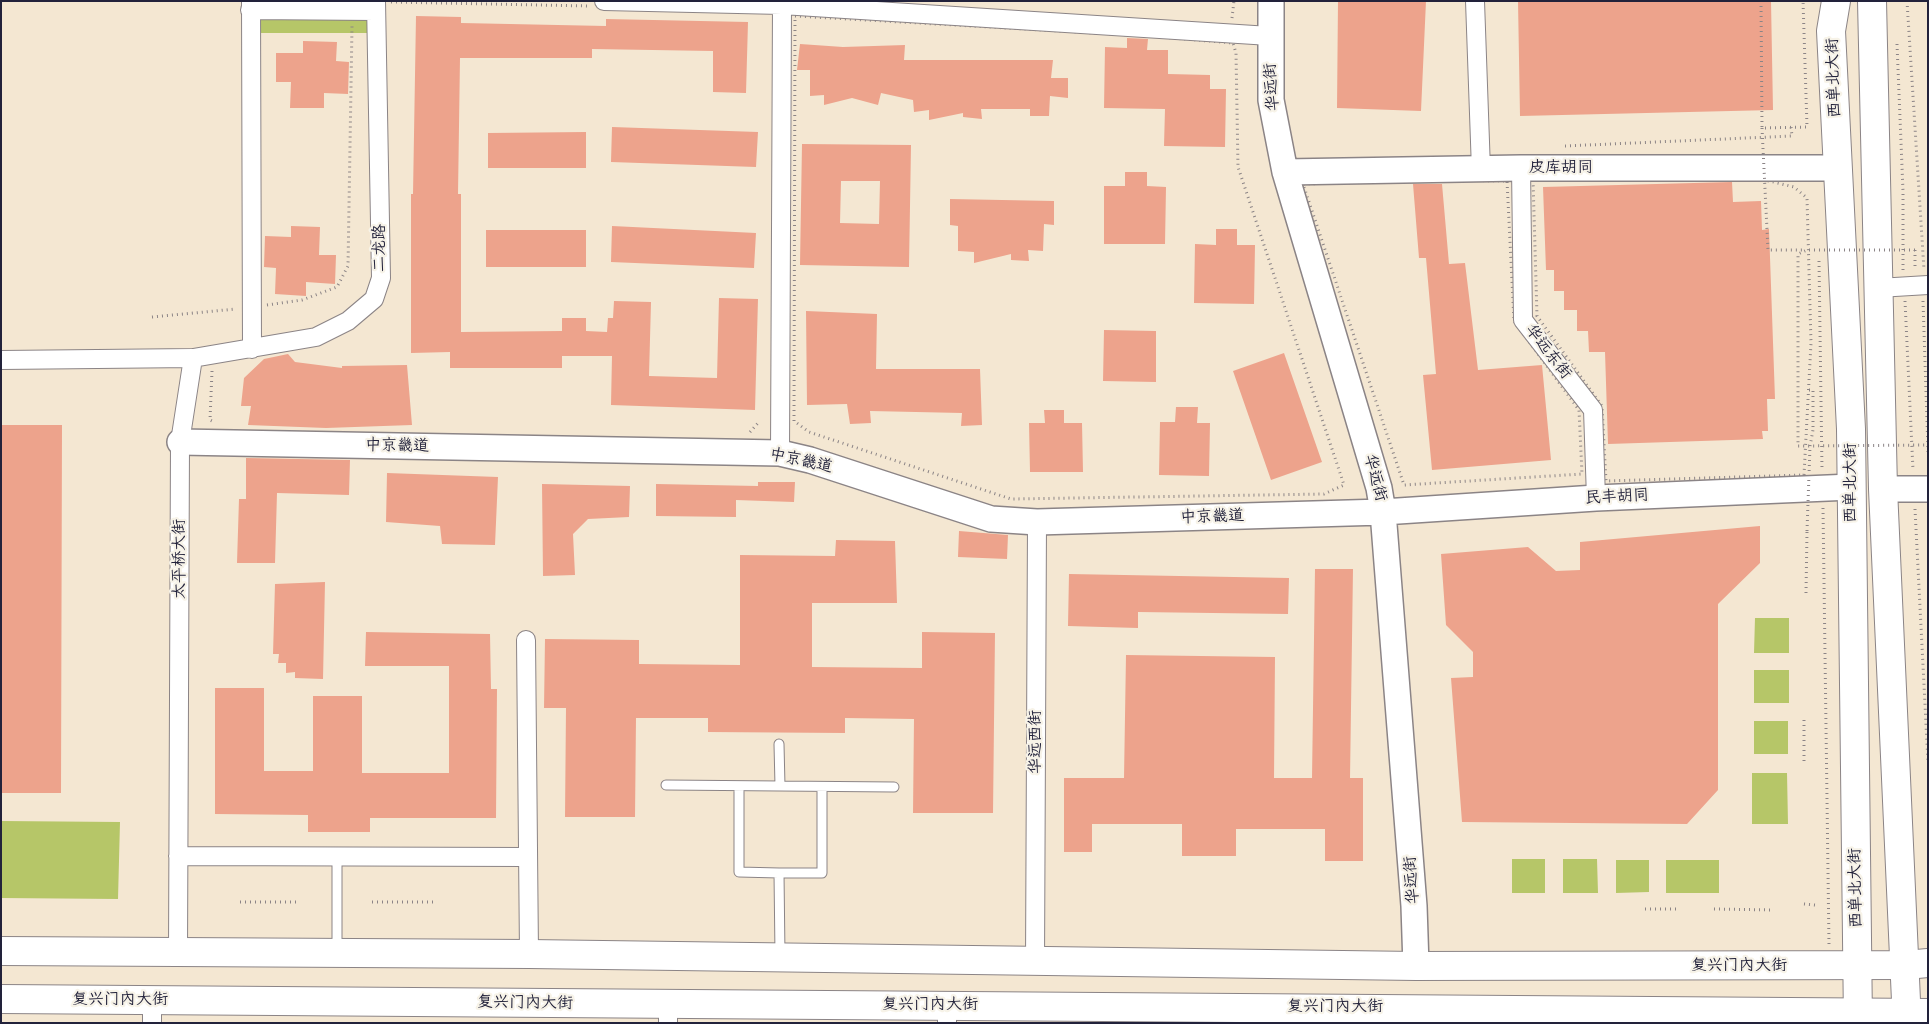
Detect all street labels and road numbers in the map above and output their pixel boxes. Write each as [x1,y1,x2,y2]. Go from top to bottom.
street label: 西单北大街 [1823,38,1845,118]
street label: 华远街 [1261,62,1283,112]
street label: 皮库胡同 [1529,158,1593,178]
street label: 二龙路 [370,224,390,272]
street label: 华远东街 [1521,321,1575,383]
street label: 中京畿道 [365,436,429,456]
street label: 西单北大街 [1841,443,1861,523]
street label: 中京畿道 [768,445,834,477]
street label: 华远街 [1360,452,1390,504]
street label: 民丰胡同 [1585,486,1649,508]
street label: 中京畿道 [1180,506,1244,528]
street label: 太平桥大街 [170,519,190,599]
street label: 华远西街 [1026,710,1046,774]
street label: 西单北大街 [1846,848,1866,928]
street label: 华远街 [1401,855,1423,905]
street label: 复兴门内大街 [1691,956,1787,976]
street label: 复兴门内大街 [72,990,168,1010]
street label: 复兴门内大街 [477,993,573,1013]
street label: 复兴门内大街 [882,995,978,1015]
street label: 复兴门内大街 [1287,997,1383,1017]

